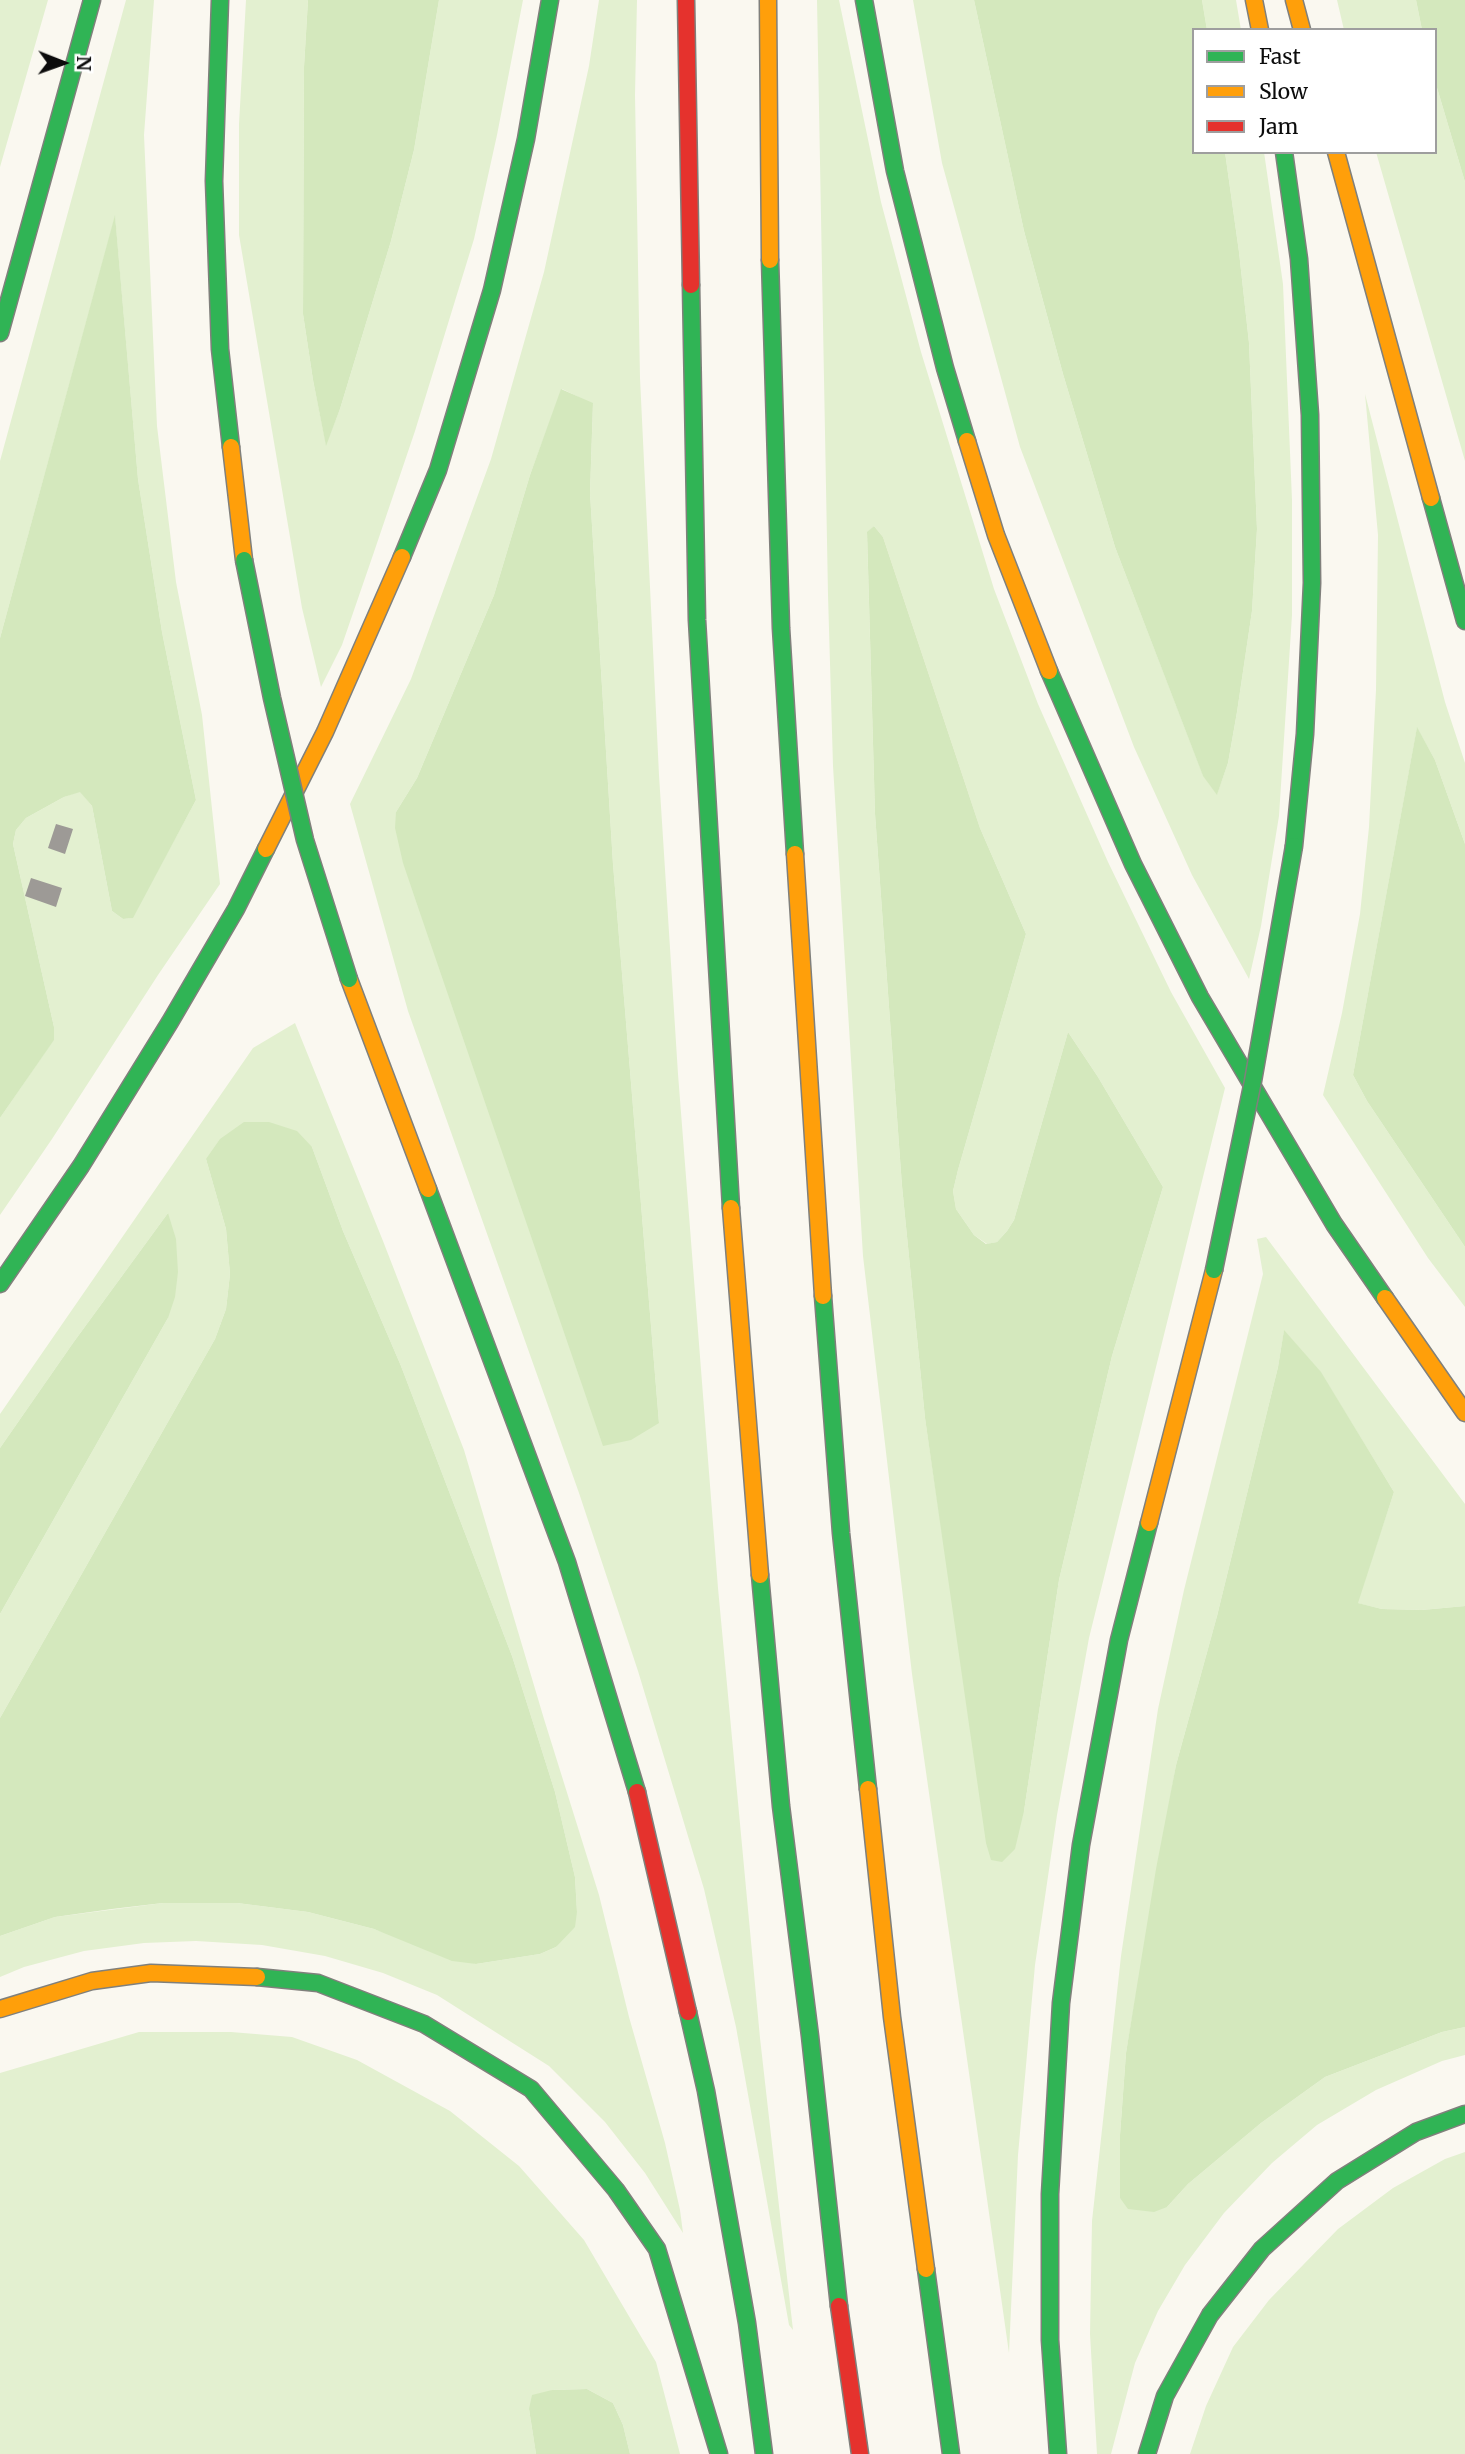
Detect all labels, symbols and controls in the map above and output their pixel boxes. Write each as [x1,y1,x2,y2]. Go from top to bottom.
north arrow [28,28,98,98]
legend [1192,28,1437,154]
text: Fast [1259,43,1301,70]
text: N [72,56,96,71]
text: Slow [1259,78,1308,105]
text: Jam [1259,113,1298,140]

